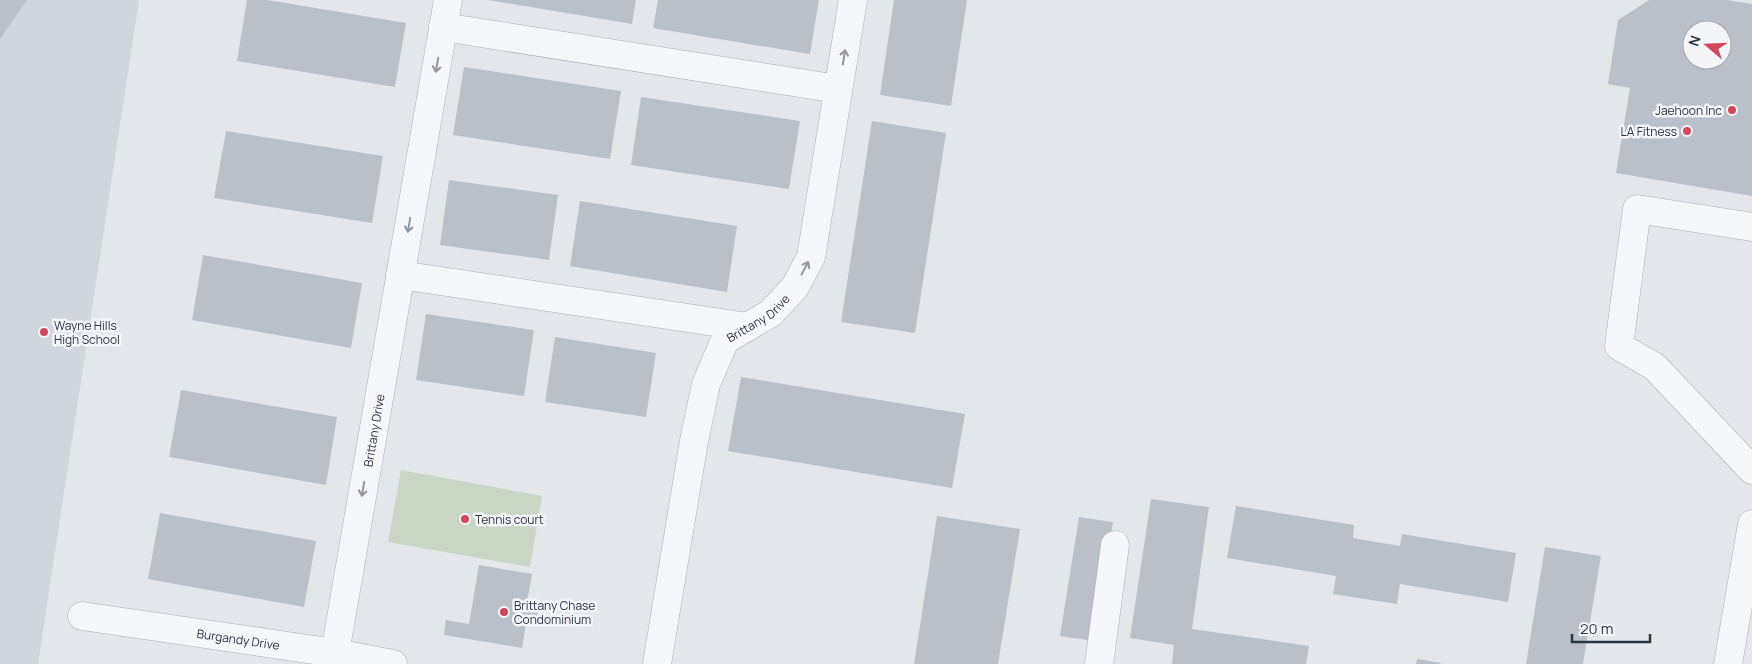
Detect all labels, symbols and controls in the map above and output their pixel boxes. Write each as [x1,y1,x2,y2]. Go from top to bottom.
north arrow [1682,20,1732,70]
text: N [1684,33,1705,48]
one-way arrow [839,50,849,66]
one-way arrow [431,57,441,73]
place label: Jaehoon Inc [1655,102,1722,119]
marker: Jaehoon Inc [1726,104,1738,116]
place label: LA Fitness [1621,123,1677,140]
marker: LA Fitness [1681,125,1693,137]
one-way arrow [404,217,414,233]
one-way arrow [801,261,810,276]
street label: Brittany Drive [723,290,793,346]
place label: Wayne Hills High School [54,317,120,348]
marker: Wayne Hills High School [38,326,50,338]
street label: Brittany Drive [359,393,388,468]
one-way arrow [358,481,368,497]
place label: Tennis court [475,511,544,528]
marker: Tennis court [459,513,471,525]
place label: Brittany Chase Condominium [514,597,595,628]
marker: Brittany Chase Condominium [498,606,510,618]
scale bar [1572,612,1650,644]
text: 20 m [1580,618,1613,639]
street label: Burgandy Drive [196,624,281,653]

